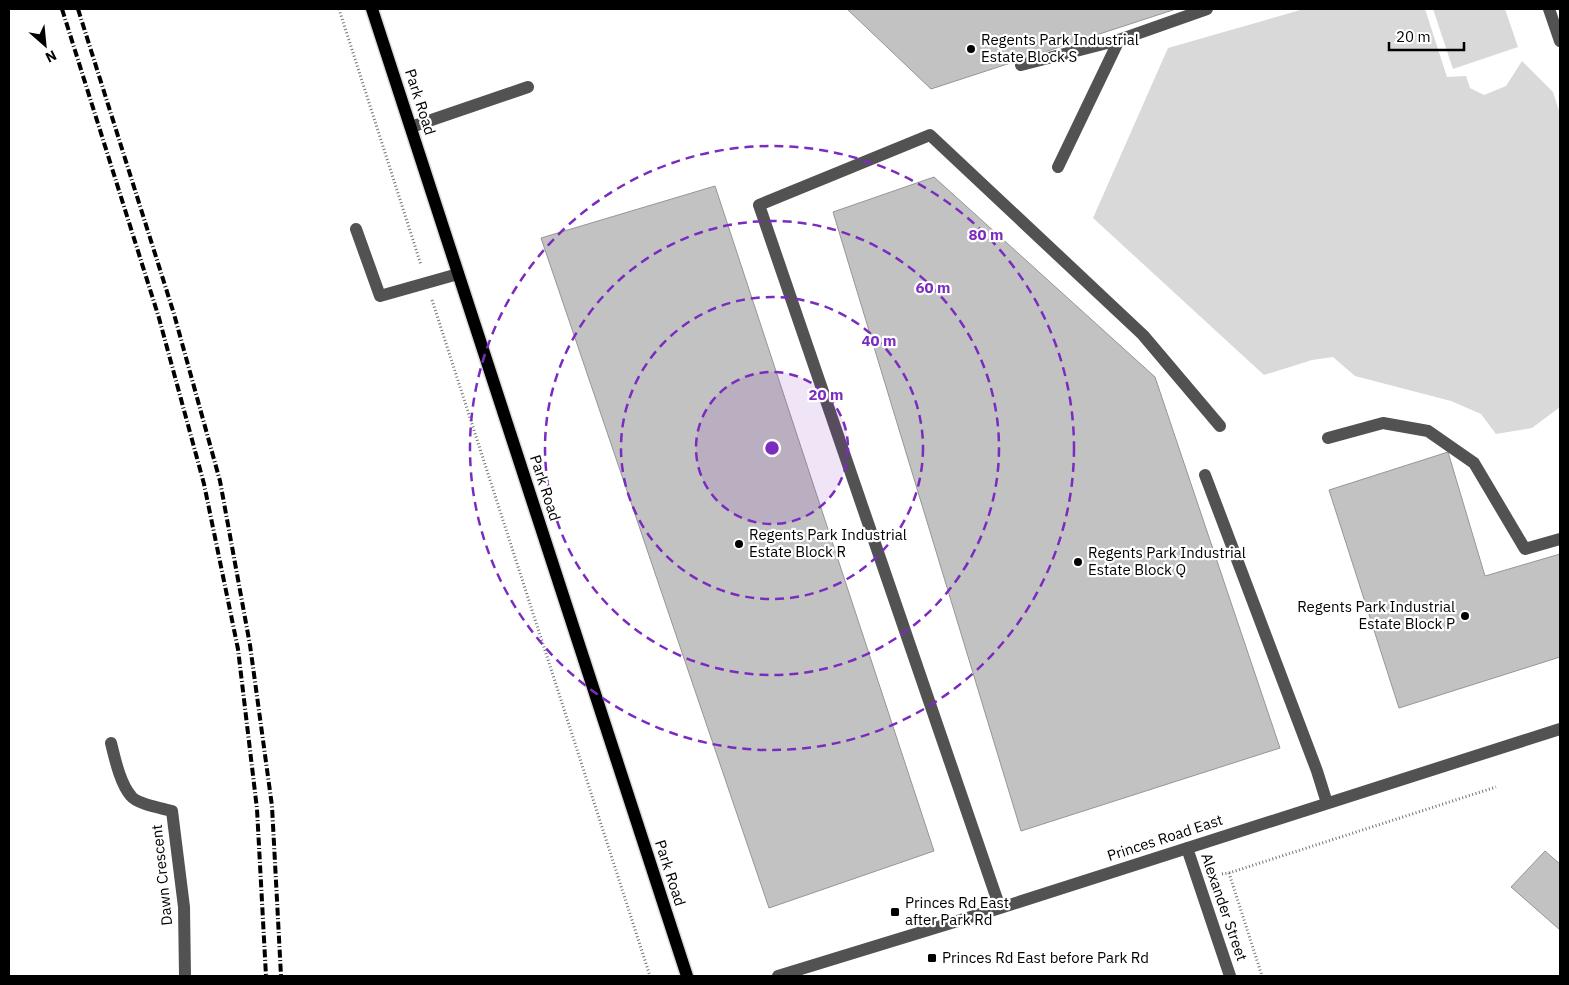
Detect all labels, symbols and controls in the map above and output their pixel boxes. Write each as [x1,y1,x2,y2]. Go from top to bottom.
north arrow [20,20,70,70]
scale bar [1389,20,1464,52]
text: 20 m [1396,27,1431,46]
place label: Regents Park Industrial Estate Block S [981,30,1139,66]
marker: Regents Park Industrial Estate Block S [965,43,977,55]
text: N [42,46,60,67]
street label: Park Road [401,66,440,137]
text: 80 m [969,225,1003,244]
text: 60 m [916,278,950,297]
text: 40 m [862,331,896,350]
text: 20 m [809,385,843,404]
centre of rings [763,439,781,457]
street label: Park Road [526,452,565,523]
place label: Regents Park Industrial Estate Block R [749,525,907,561]
marker: Regents Park Industrial Estate Block R [733,538,745,550]
place label: Regents Park Industrial Estate Block Q [1088,543,1246,579]
marker: Regents Park Industrial Estate Block Q [1072,556,1084,568]
place label: Regents Park Industrial Estate Block P [1297,597,1455,633]
marker: Regents Park Industrial Estate Block P [1459,610,1471,622]
street label: Princes Road East [1105,810,1225,865]
street label: Dawn Crescent [147,824,176,926]
street label: Park Road [651,837,690,908]
street label: Alexander Street [1197,850,1252,963]
place label: Princes Rd East after Park Rd [905,893,1009,929]
marker: Princes Rd East after Park Rd [889,906,901,918]
place label: Princes Rd East before Park Rd [942,948,1149,967]
marker: Princes Rd East before Park Rd [926,952,938,964]

